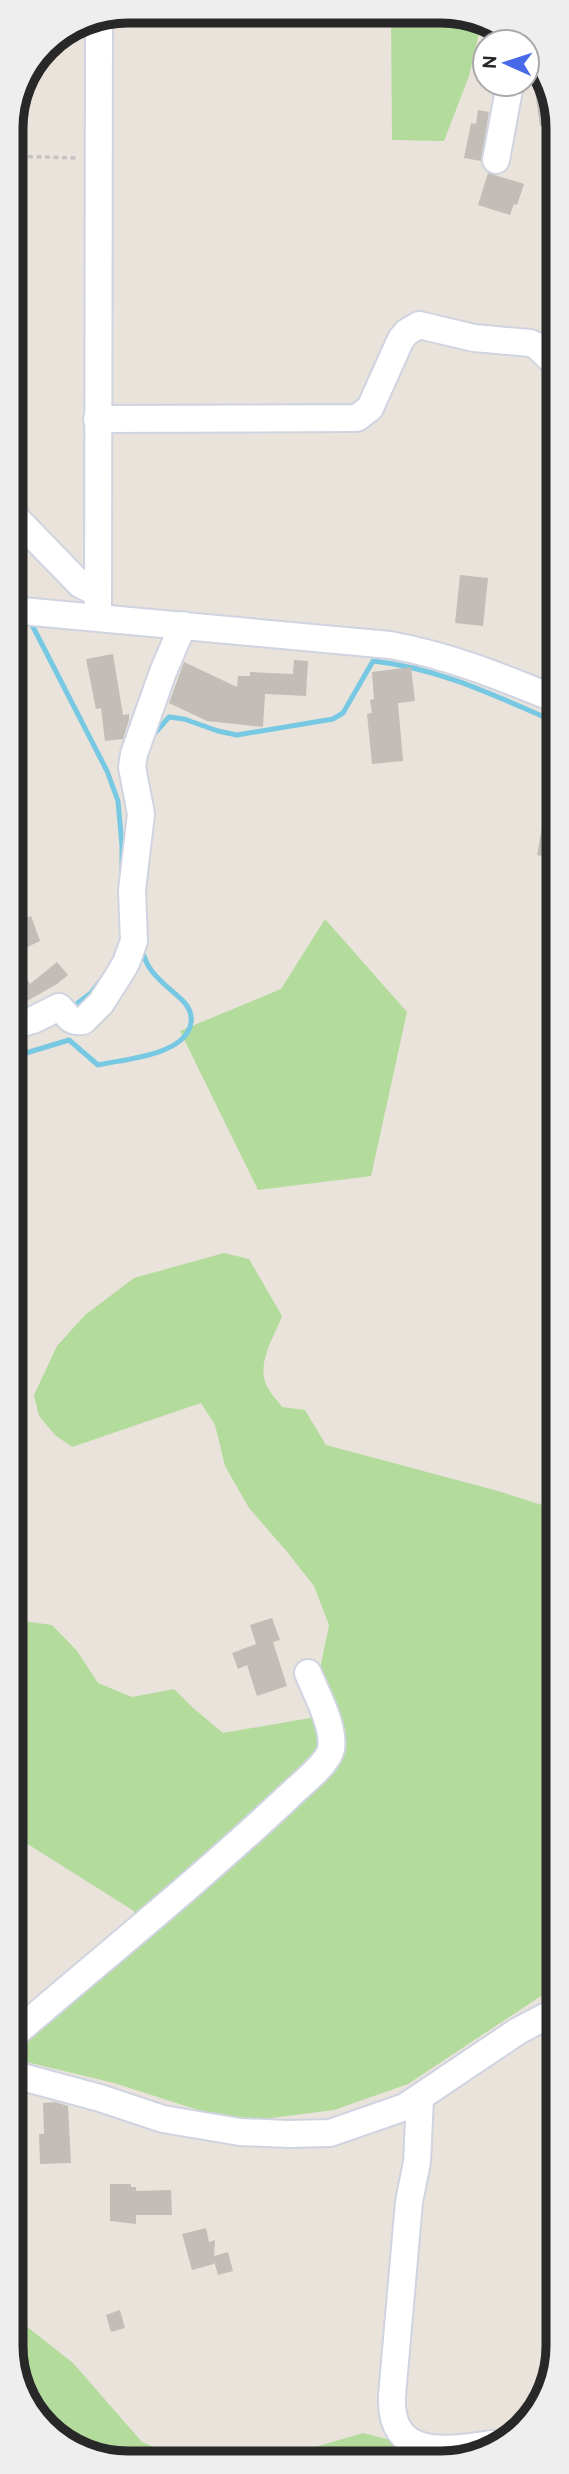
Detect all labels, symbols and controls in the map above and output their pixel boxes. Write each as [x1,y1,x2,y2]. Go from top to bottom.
north arrow [471,28,541,98]
text: N [479,55,503,70]

